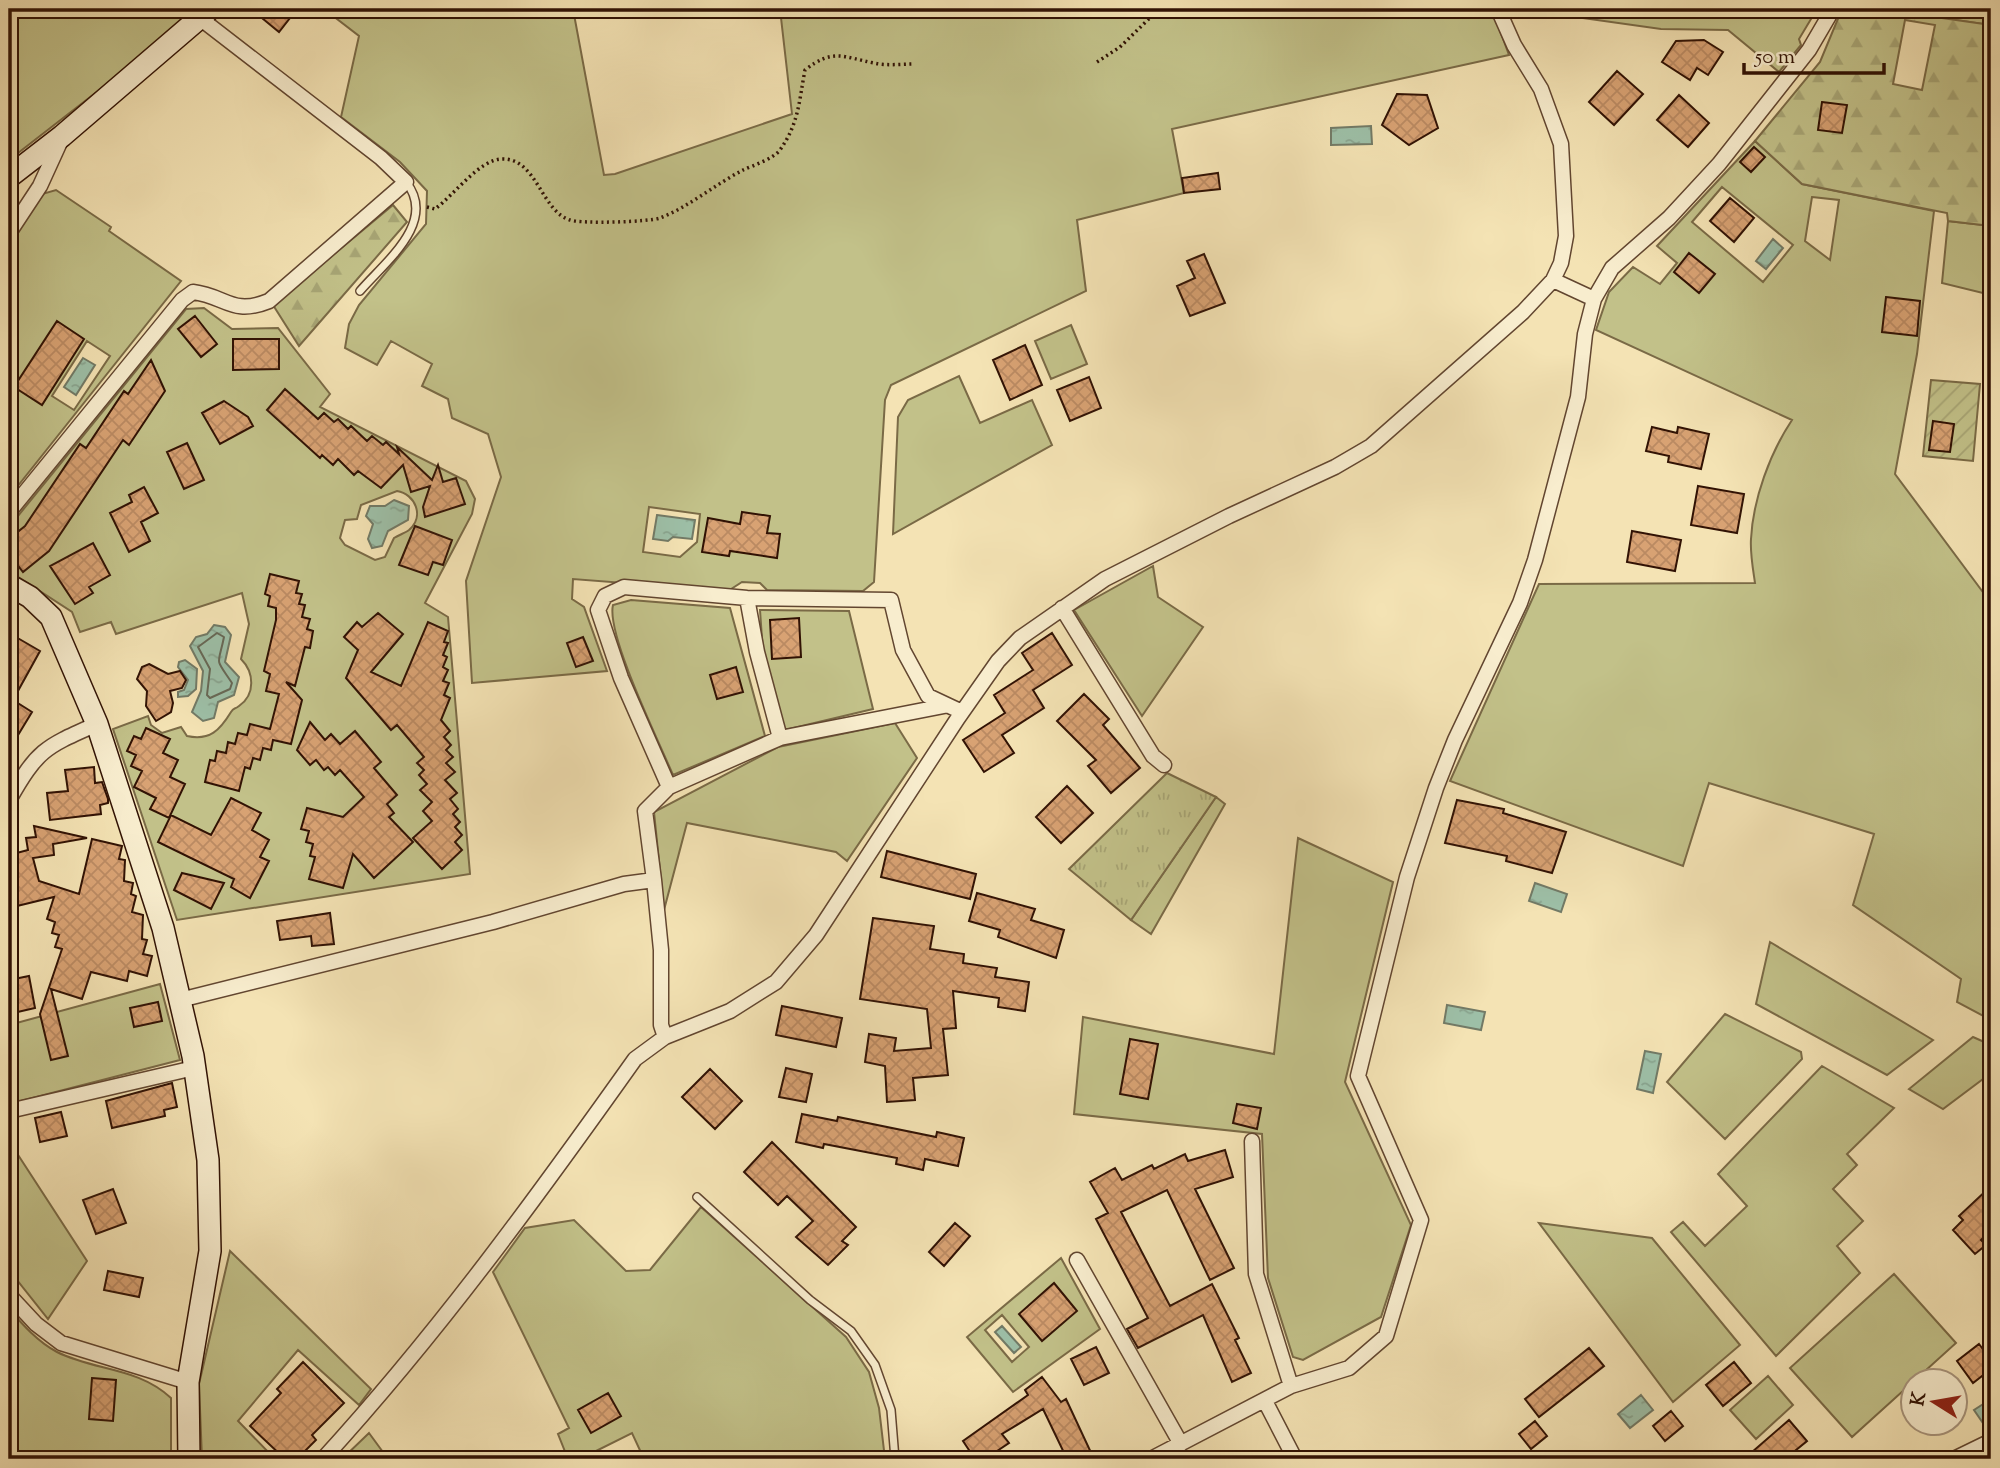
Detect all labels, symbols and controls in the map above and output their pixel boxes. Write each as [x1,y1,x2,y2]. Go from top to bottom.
scale bar [1744,32,1884,76]
text: 50 m [1754,43,1795,73]
north arrow [1898,1366,1968,1436]
text: K [1905,1390,1934,1409]

